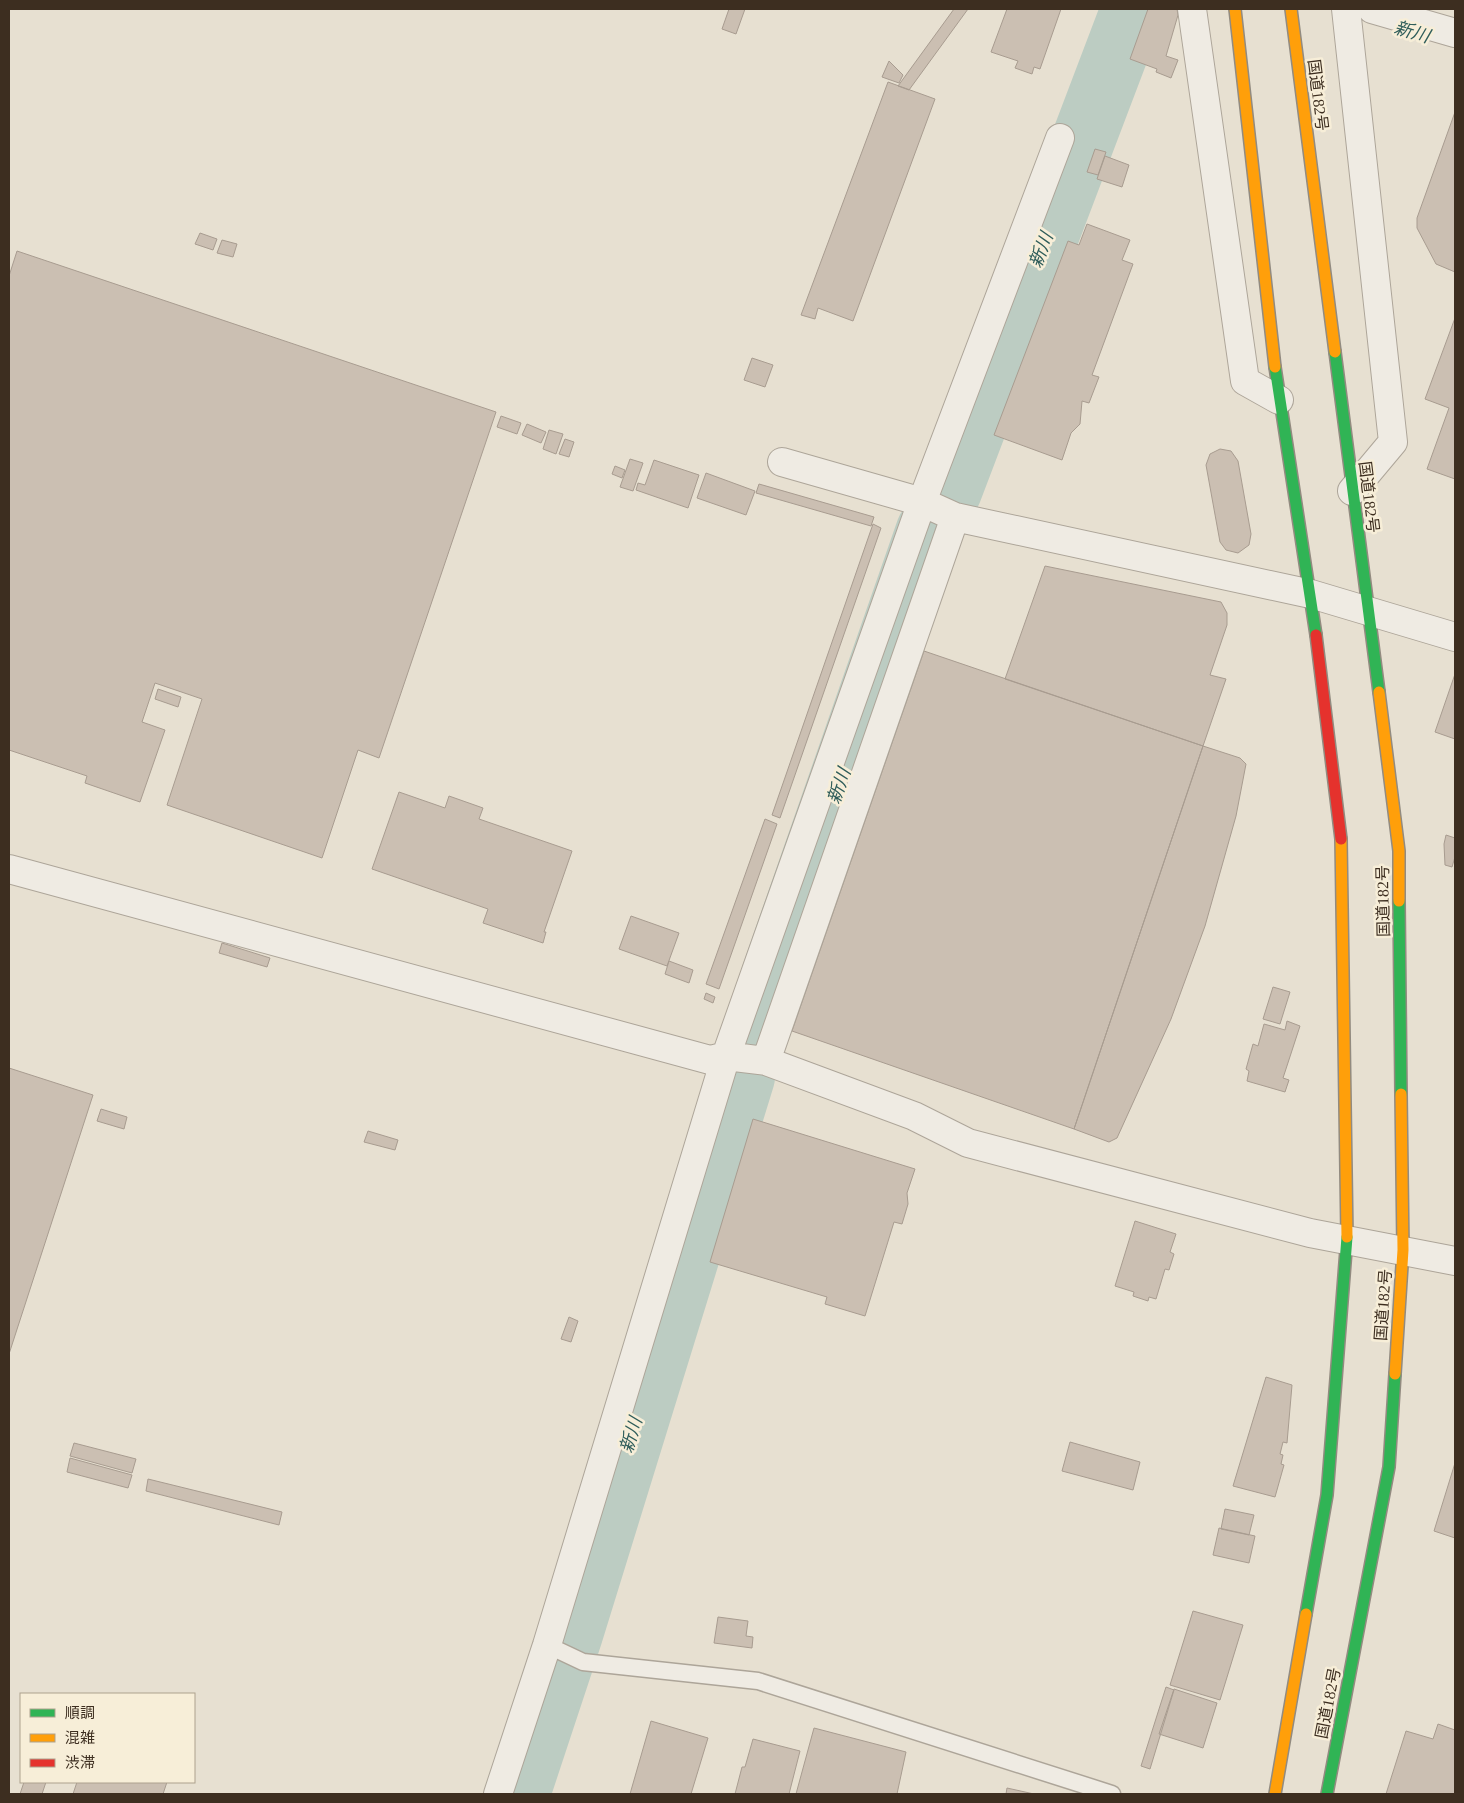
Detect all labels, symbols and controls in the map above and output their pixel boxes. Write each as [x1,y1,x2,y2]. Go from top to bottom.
water label: 新川 [1392,17,1434,47]
street label: 国道182号 [1305,58,1331,132]
water label: 新川 [1025,228,1058,270]
street label: 国道182号 [1356,460,1382,534]
water label: 新川 [824,764,855,806]
street label: 国道182号 [1374,865,1392,937]
street label: 国道182号 [1372,1268,1394,1342]
water label: 新川 [616,1413,646,1455]
street label: 国道182号 [1313,1666,1343,1740]
legend [20,1693,195,1783]
text: 順調 [65,1705,95,1721]
text: 混雑 [65,1730,95,1746]
text: 渋滞 [65,1755,95,1771]

